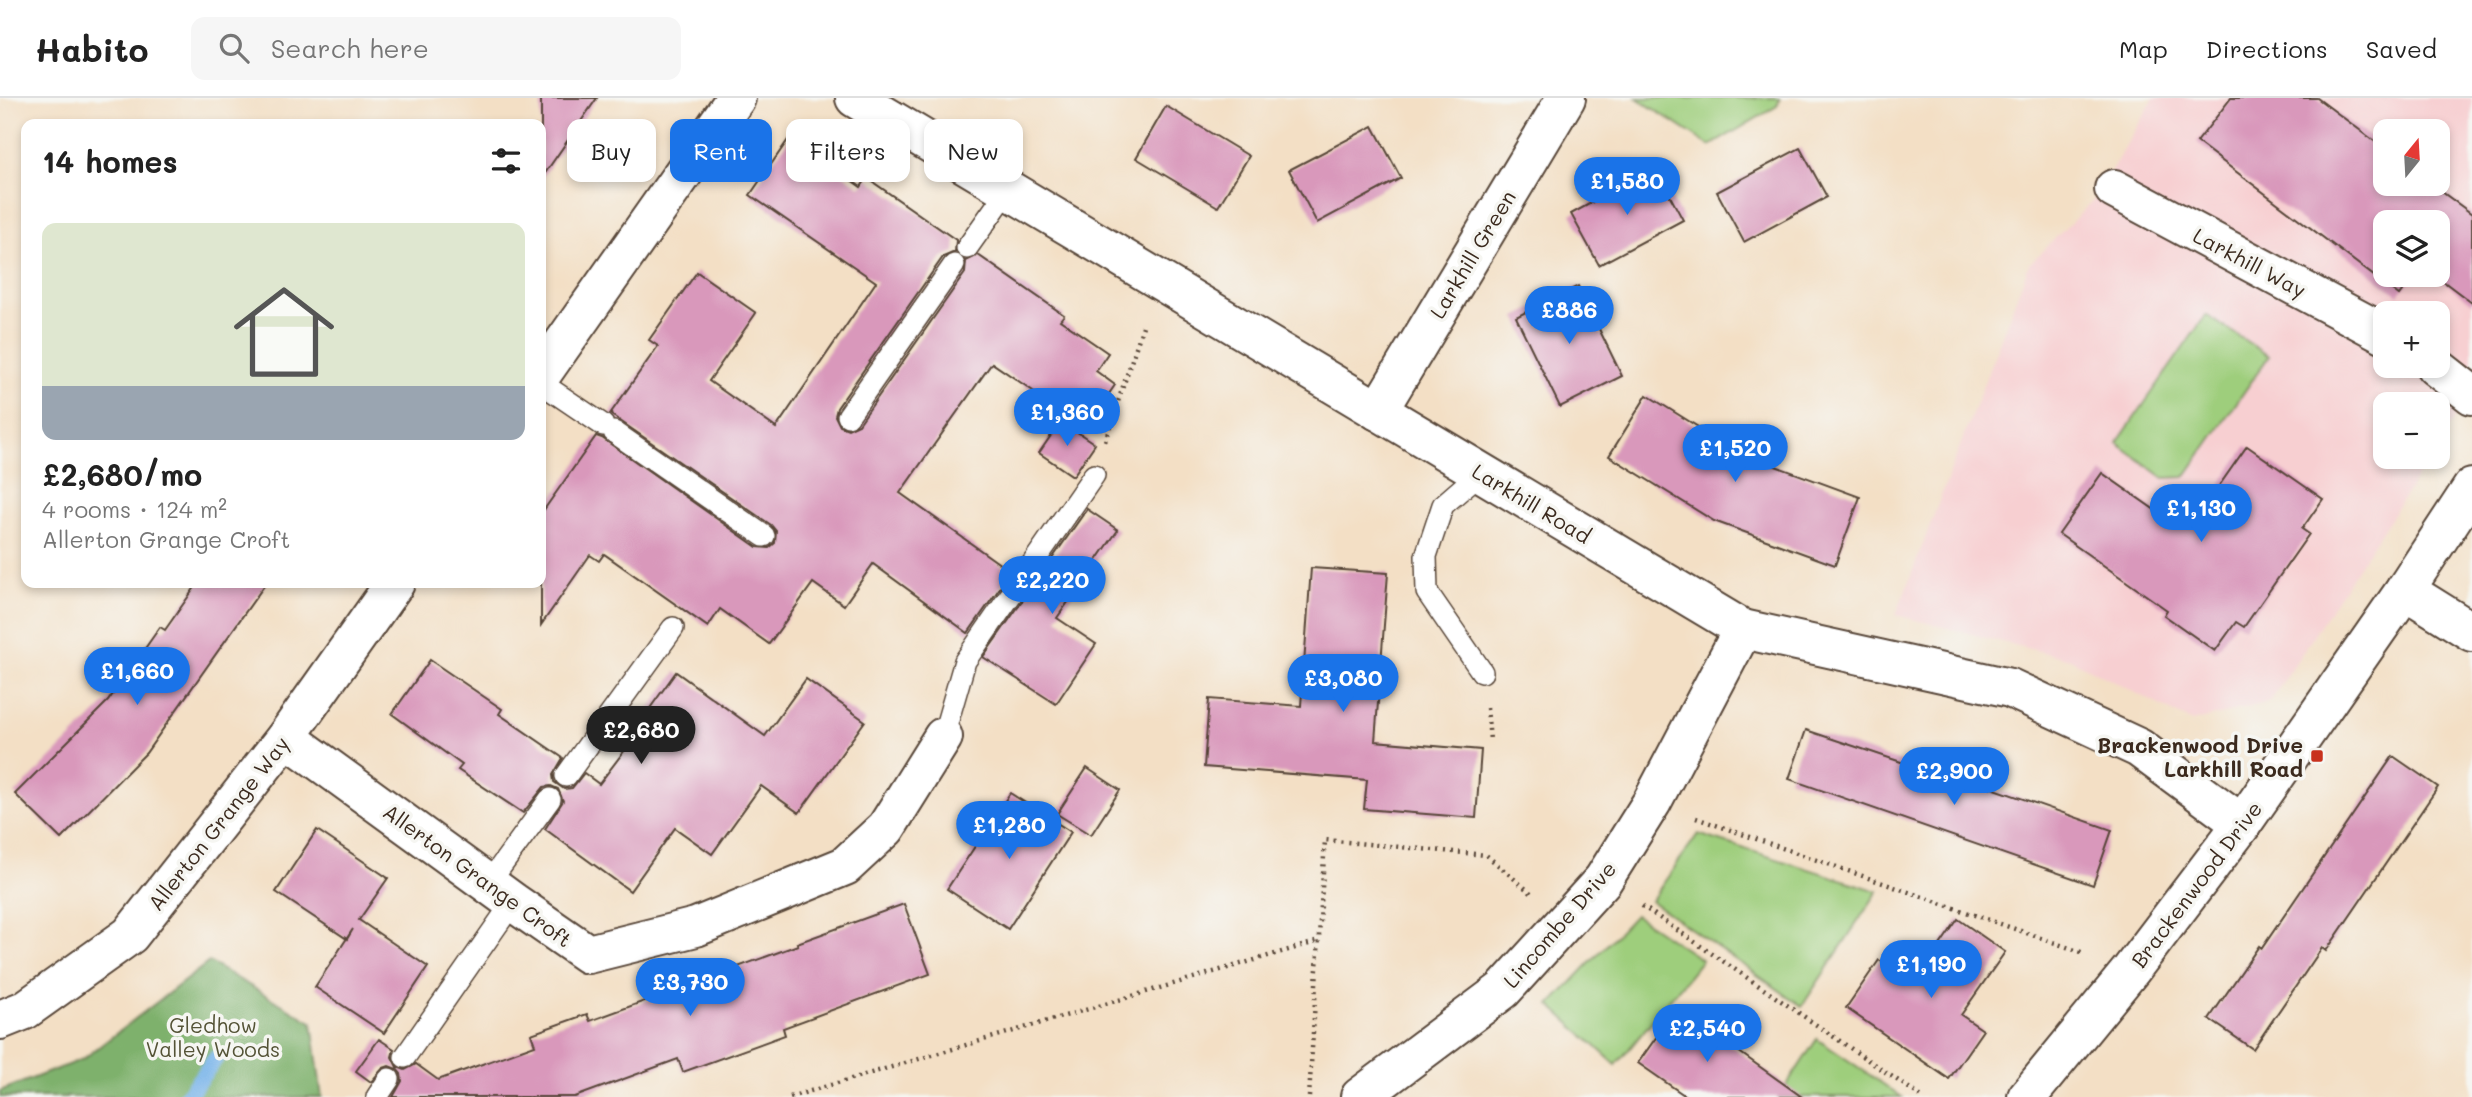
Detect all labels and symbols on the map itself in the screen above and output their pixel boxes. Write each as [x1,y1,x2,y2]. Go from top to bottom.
north arrow [2373,119,2450,196]
pin: £1,580 [1570,158,1684,217]
street label: Larkhill Green [1423,185,1521,323]
street label: Larkhill Way [2189,221,2311,303]
pin: £886 [1528,286,1610,346]
pin: £1,360 [1010,388,1124,448]
pin: £1,520 [1678,424,1792,484]
street label: Larkhill Road [1468,457,1596,549]
pin: £1,130 [2144,484,2258,544]
pin: £2,220 [995,556,1109,616]
pin: £1,660 [80,648,194,707]
pin: £3,080 [1286,654,1400,714]
pin: £2,680 [584,706,698,766]
street label: Allerton Grange Way [142,730,294,916]
place label: Brackenwood Drive Larkhill Road [2097,731,2303,782]
pin: £2,900 [1897,748,2011,807]
marker: Brackenwood Drive Larkhill Road [2309,748,2325,764]
street label: Brackenwood Drive [2125,795,2267,973]
street label: Allerton Grange Croft [378,797,578,953]
pin: £1,280 [952,802,1066,861]
street label: Lincombe Drive [1497,855,1621,993]
pin: £1,190 [1874,940,1988,1000]
pin: £3,730 [633,958,747,1018]
pin: £2,540 [1650,1004,1764,1064]
park label: Gledhow Valley Woods [146,1011,280,1062]

